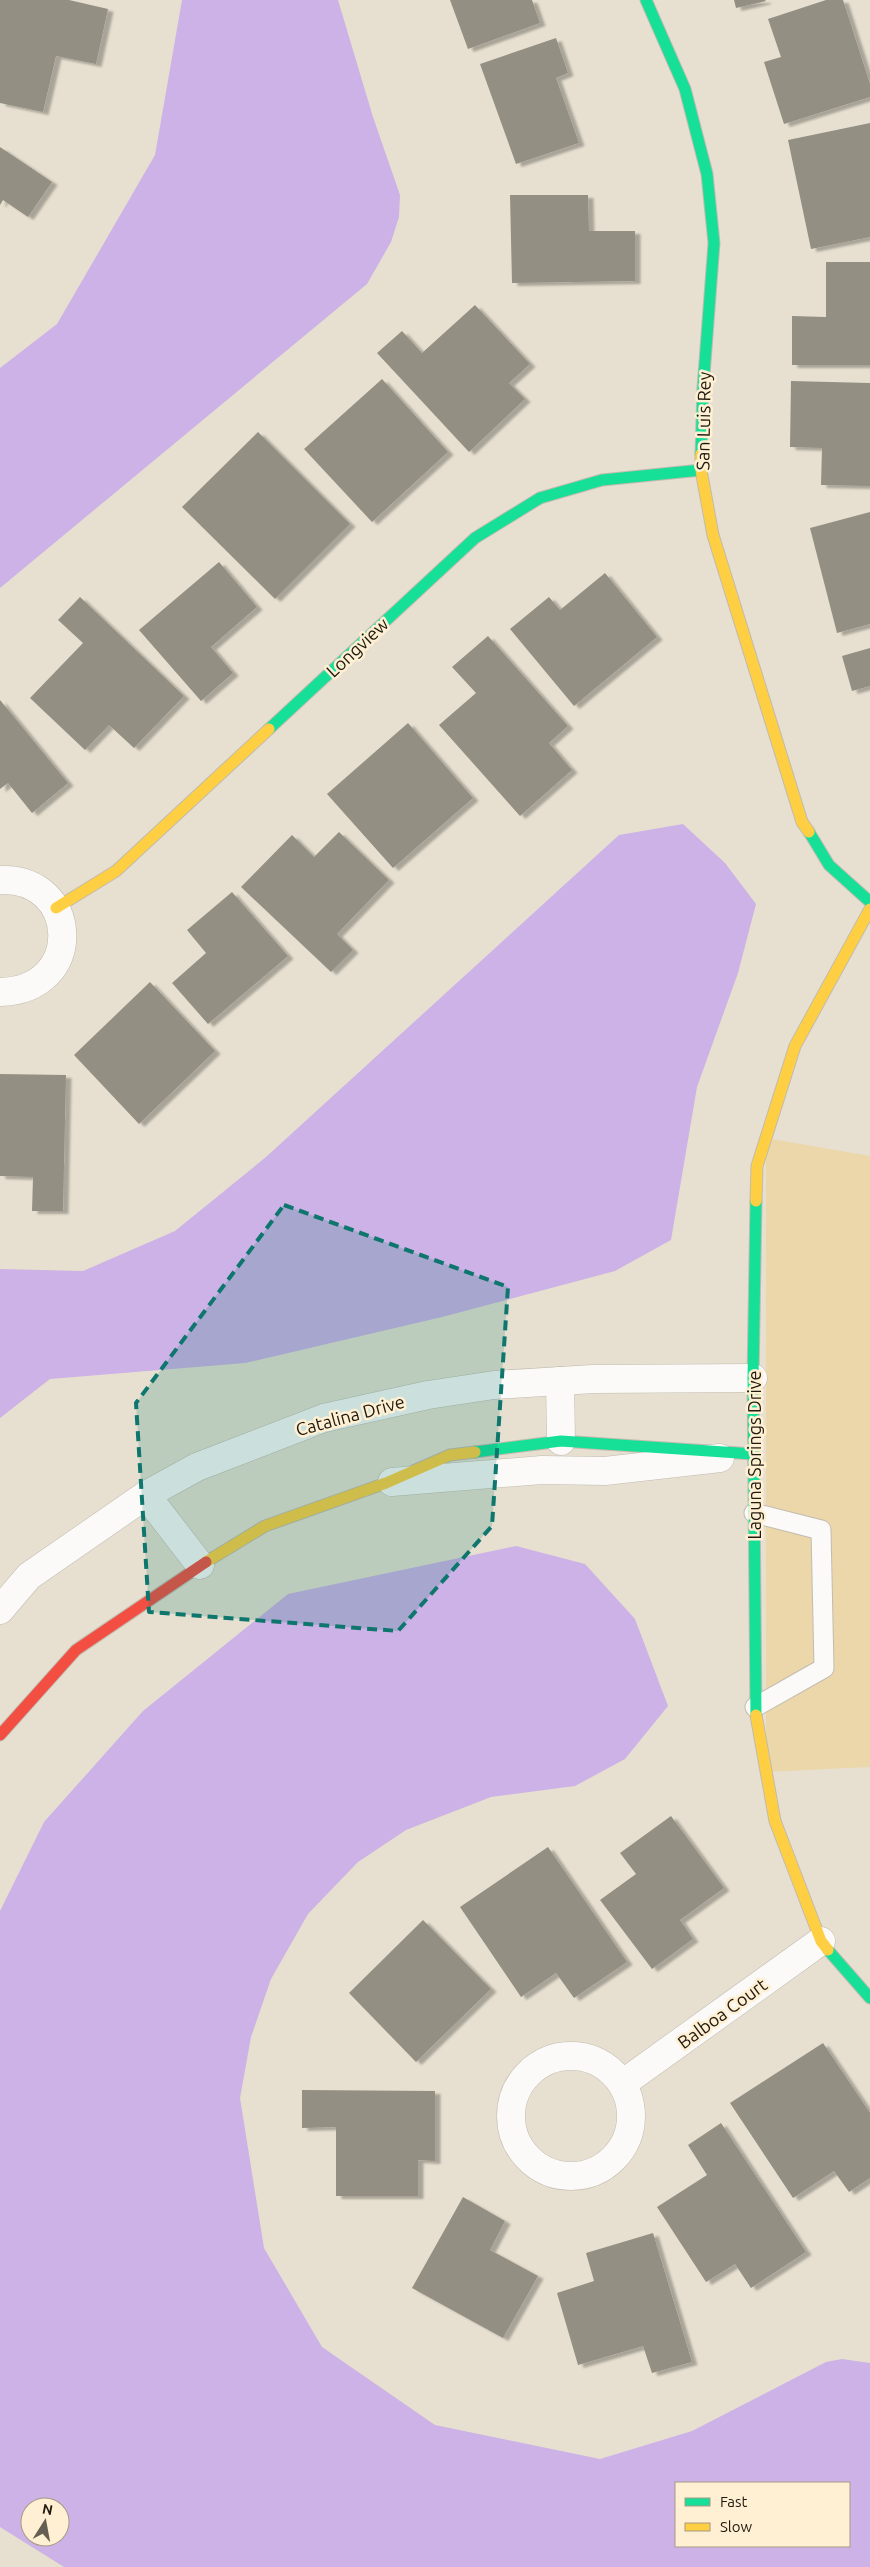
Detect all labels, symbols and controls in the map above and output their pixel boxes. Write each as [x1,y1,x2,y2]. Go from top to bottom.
street label: San Luis Rey [692,371,714,470]
street label: Longview [322,613,392,681]
street label: Laguna Springs Drive [744,1371,764,1539]
street label: Catalina Drive [293,1391,407,1439]
street label: Balboa Court [673,1974,771,2052]
legend [675,2482,850,2547]
text: Fast [720,2493,748,2510]
north arrow [20,2497,70,2547]
text: N [41,2500,54,2518]
text: Slow [720,2518,753,2535]

